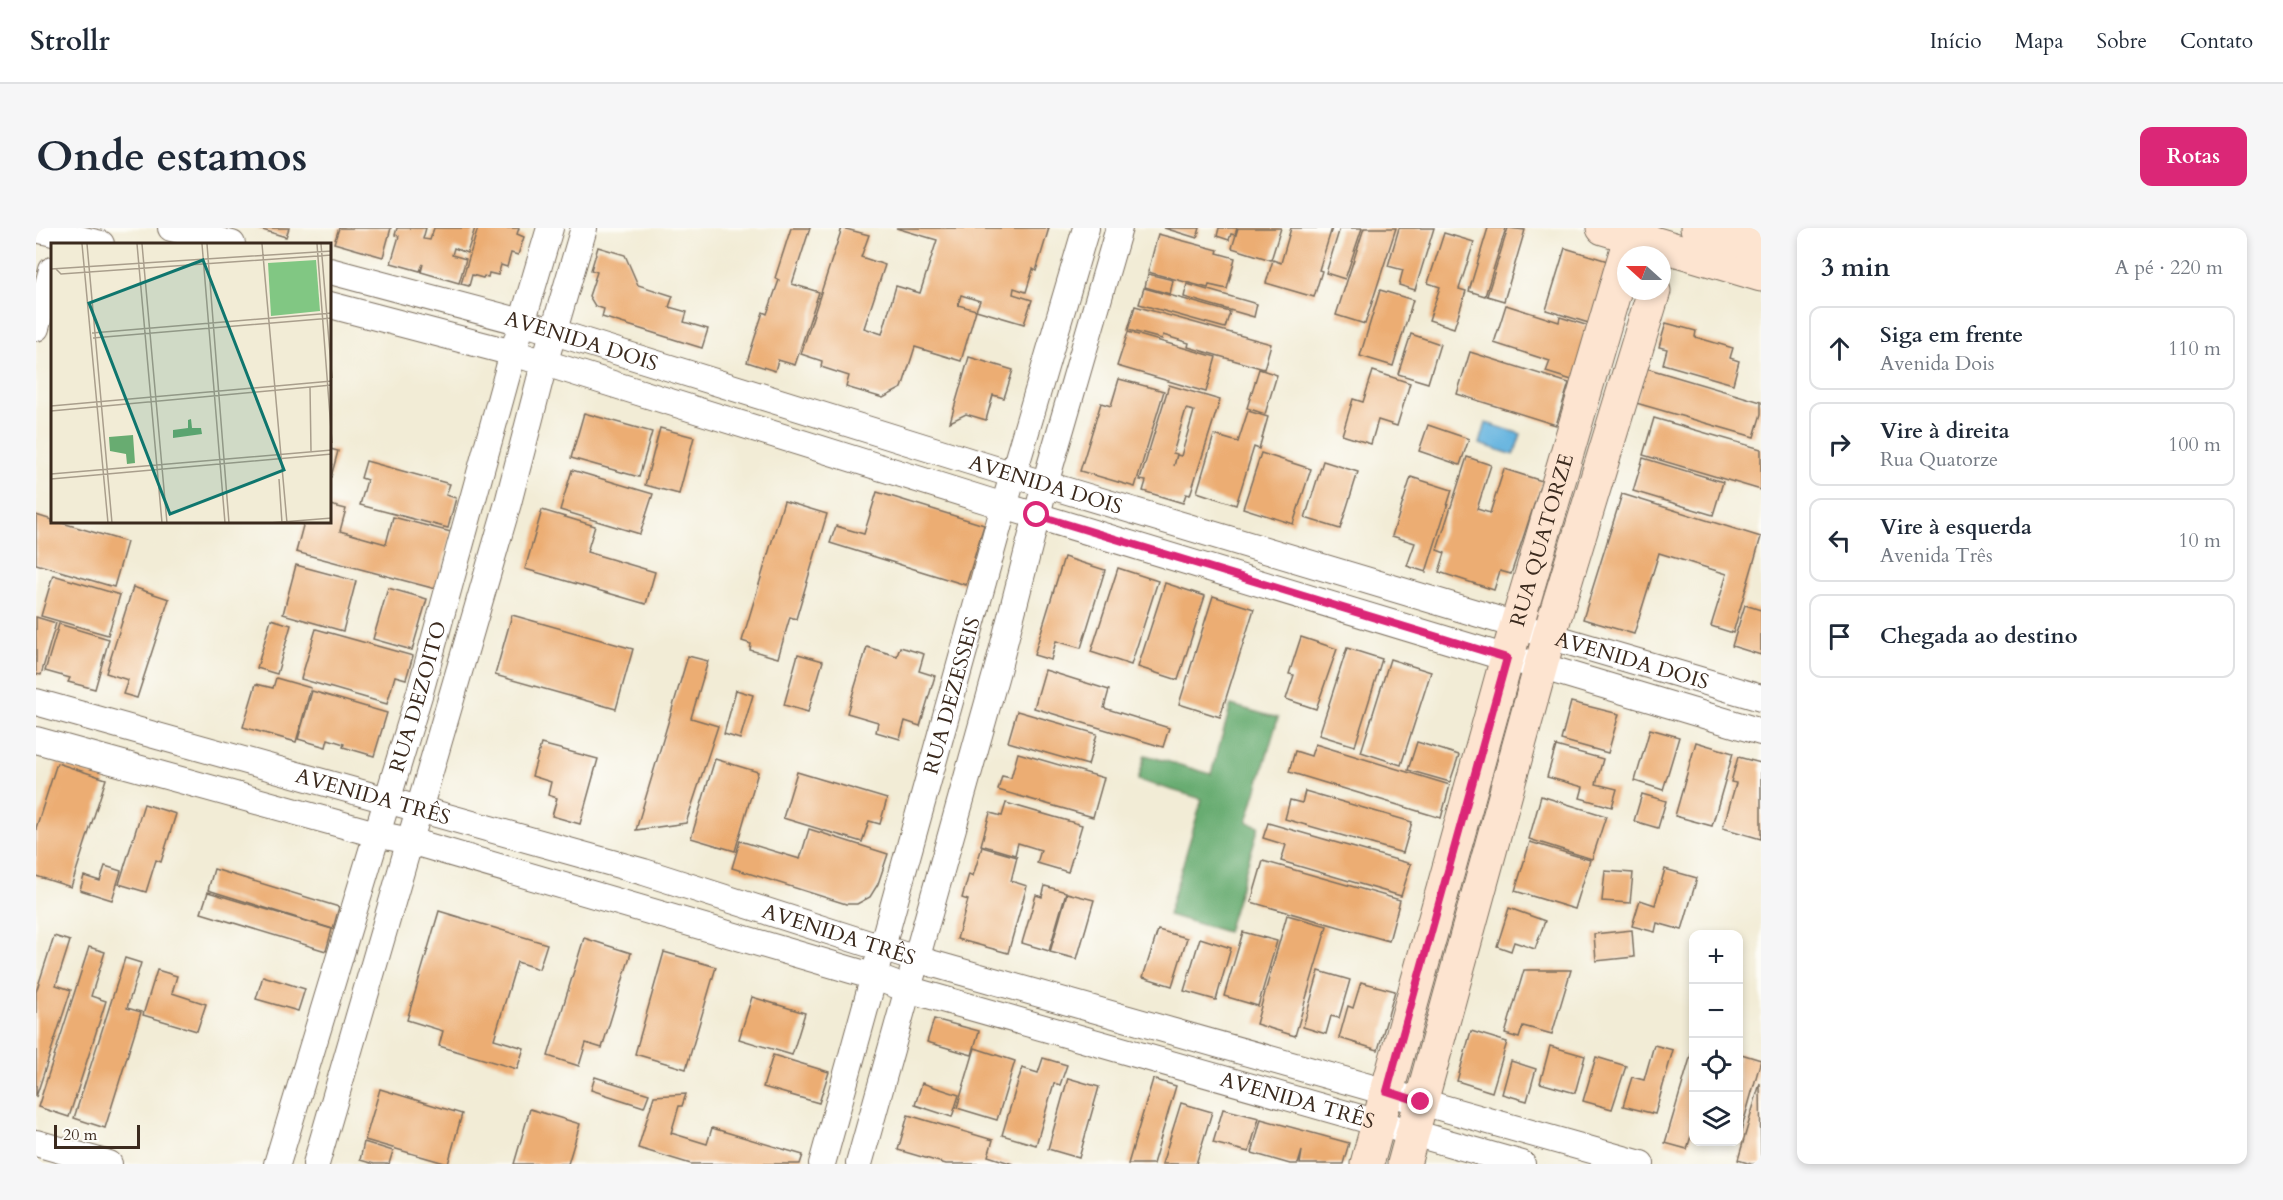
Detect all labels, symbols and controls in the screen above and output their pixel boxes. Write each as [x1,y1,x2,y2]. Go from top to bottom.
text: Strollr [30,22,110,60]
text: Início [1930,27,1982,56]
text: Mapa [2015,27,2064,56]
text: Sobre [2097,27,2147,56]
text: Contato [2180,27,2253,56]
button: Rotas [2140,127,2247,186]
text: Onde estamos [36,128,307,185]
inset map [51,243,332,524]
north arrow [1617,246,1671,300]
text: 3 min [1821,250,1890,285]
text: A pé · 220 m [2115,254,2223,281]
street label: AVENIDA DOIS [502,304,662,378]
text: Siga em frente [1880,320,2023,350]
icon: ahead [1823,332,1856,365]
text: 110 m [2168,335,2221,362]
text: Avenida Dois [1880,350,1994,377]
text: Vire à direita [1880,416,2010,446]
icon: right [1823,428,1856,461]
text: 100 m [2168,431,2221,458]
text: Rua Quatorze [1880,446,1998,473]
street label: AVENIDA DOIS [965,447,1126,521]
street label: RUA QUATORZE [1503,450,1581,630]
route start [1023,501,1049,527]
text: Vire à esquerda [1880,512,2032,542]
icon: left [1823,524,1856,557]
text: 10 m [2178,527,2221,554]
text: Avenida Três [1880,542,1993,569]
street label: RUA DEZESSEIS [916,614,987,778]
street label: RUA DEZOITO [382,618,453,776]
icon: arrive [1823,620,1856,653]
text: Chegada ao destino [1880,621,2078,651]
street label: AVENIDA DOIS [1552,624,1712,696]
street label: AVENIDA TRÊS [292,761,454,832]
street label: AVENIDA TRÊS [759,896,919,972]
map controls [1689,930,1743,1146]
button: + [1689,930,1743,984]
button: − [1689,984,1743,1038]
button: locate [1689,1038,1743,1092]
street label: AVENIDA TRÊS [1217,1064,1378,1136]
route end [1407,1088,1433,1114]
button: layers [1689,1092,1743,1146]
scale bar [54,1122,140,1150]
text: 20 m [63,1124,97,1146]

